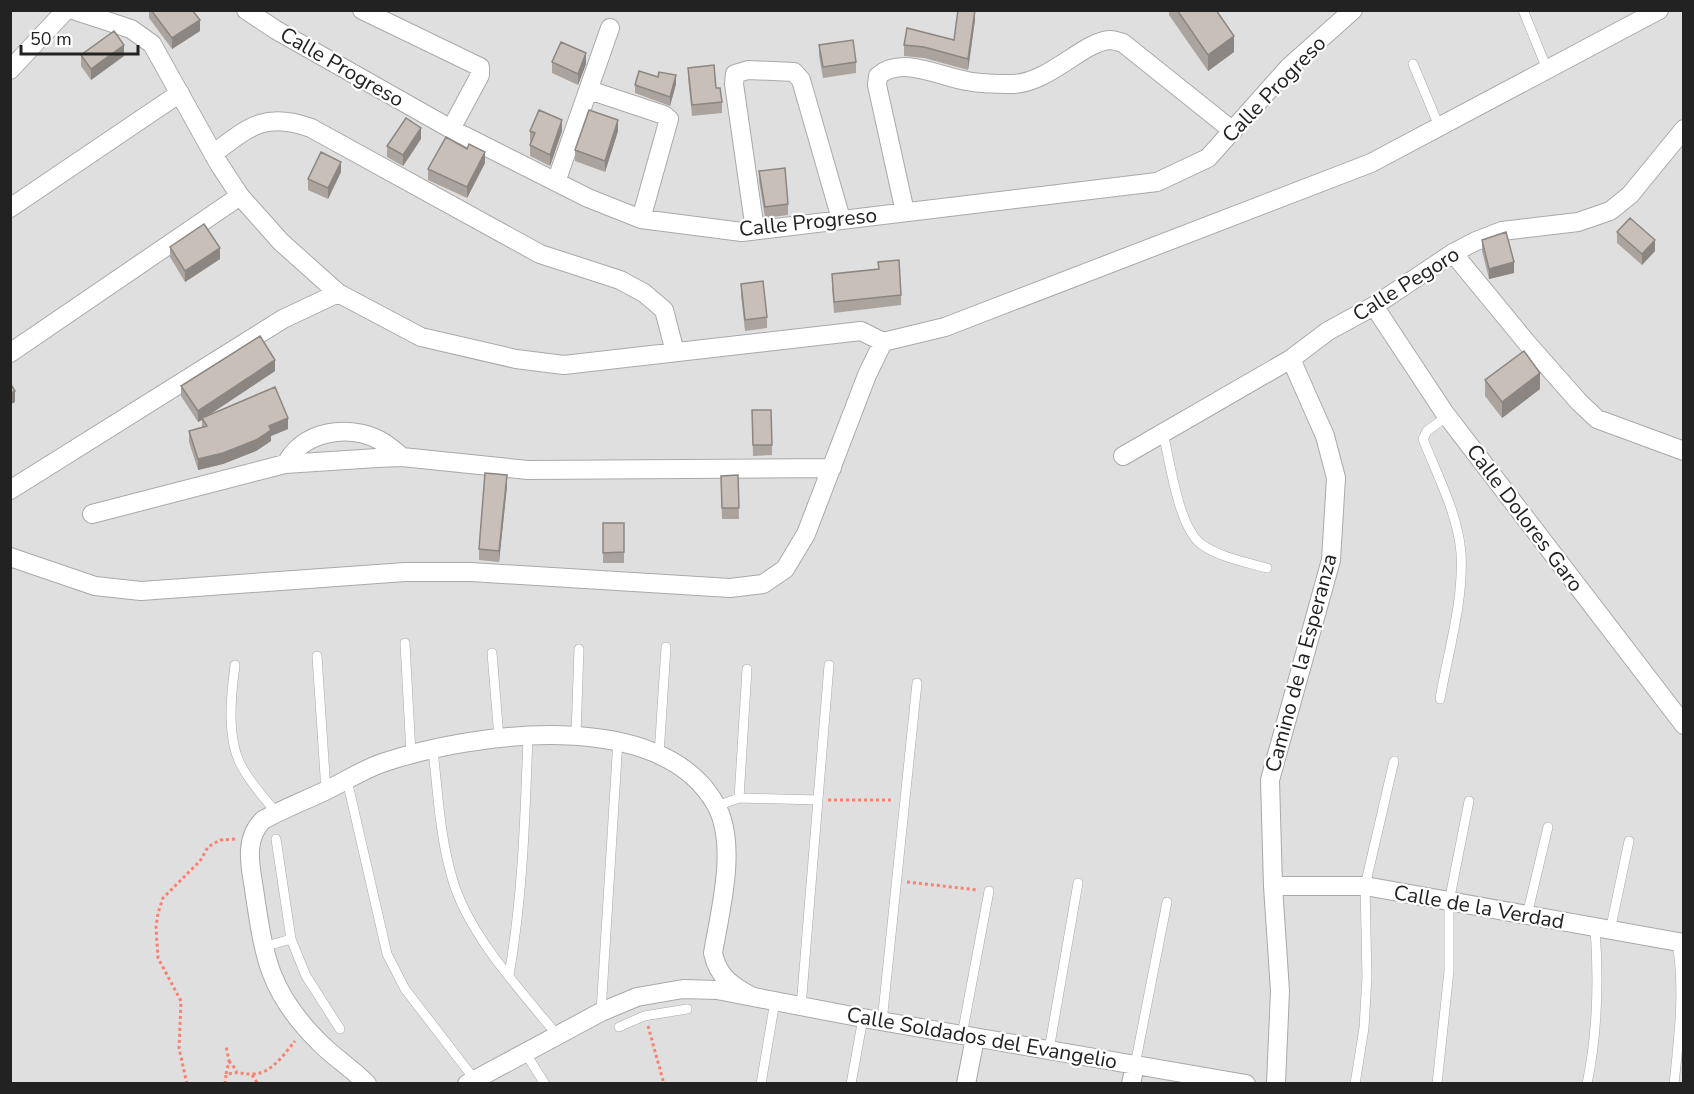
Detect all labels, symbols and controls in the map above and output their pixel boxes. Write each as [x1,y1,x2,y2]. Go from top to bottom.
scale bar [21,18,138,56]
street label: Calle Progreso [275,20,409,114]
text: 50 m [30,27,72,51]
street label: Calle Progreso [1216,29,1332,149]
street label: Calle Progreso [738,201,878,243]
street label: Calle Pegoro [1347,240,1465,328]
street label: Calle Dolores Garo [1460,438,1590,598]
street label: Camino de la Esperanza [1258,551,1344,775]
street label: Calle de la Verdad [1391,878,1567,936]
street label: Calle Soldados del Evangelio [845,1000,1119,1076]

